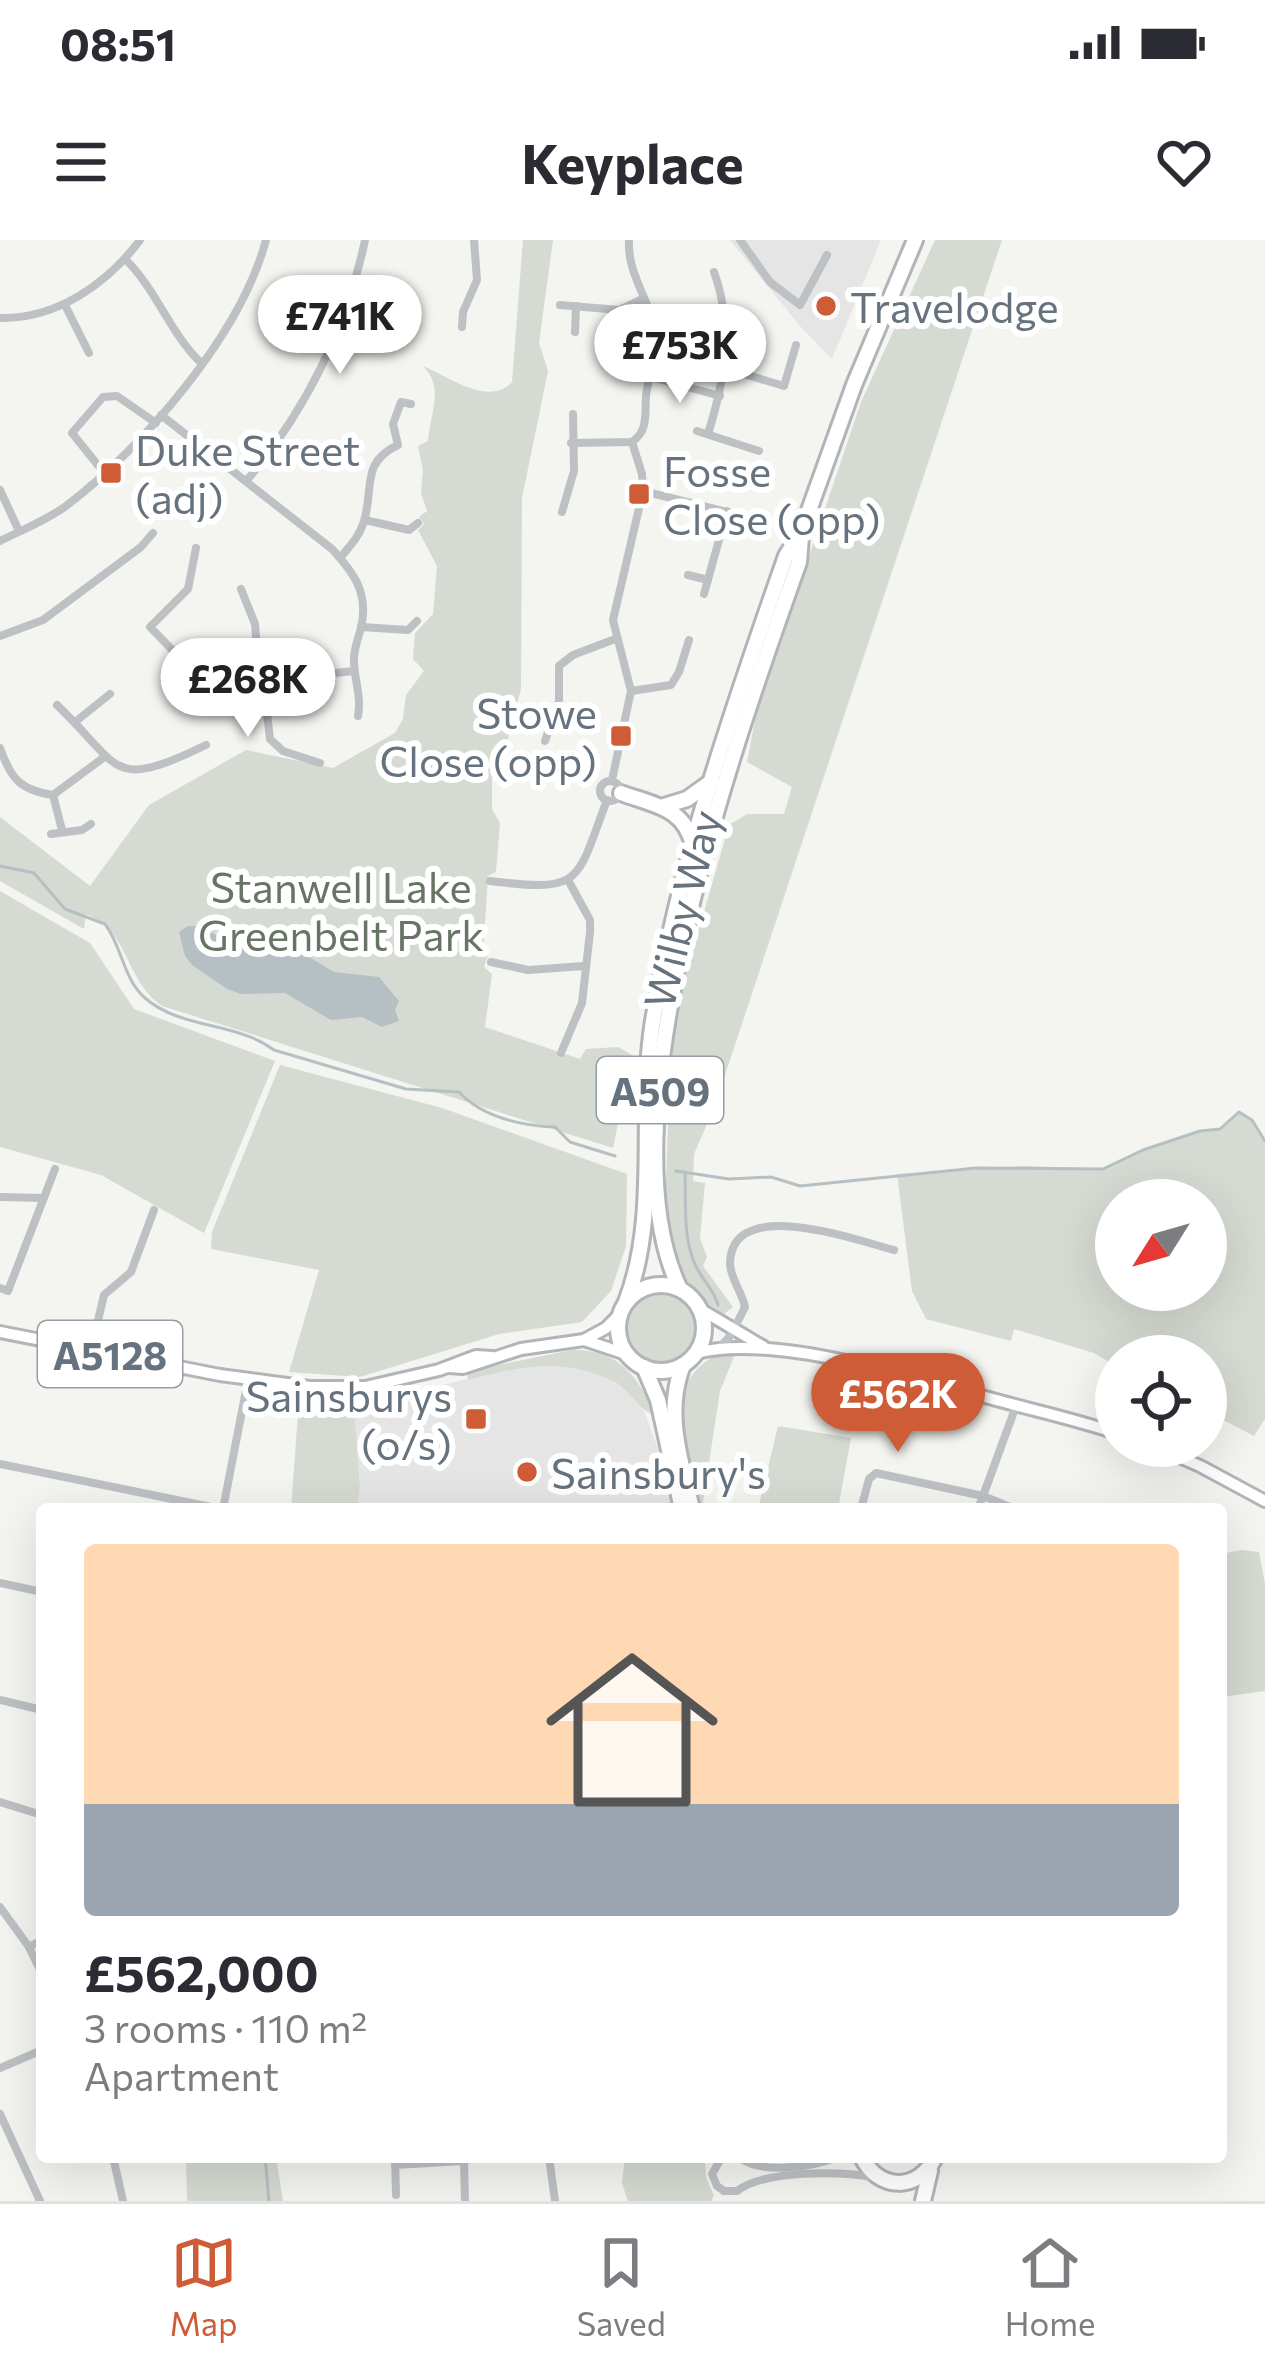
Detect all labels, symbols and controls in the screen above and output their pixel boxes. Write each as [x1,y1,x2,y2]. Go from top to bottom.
text: 08:51 [60,15,176,70]
icon: menu [48,129,114,195]
text: Keyplace [521,129,744,195]
icon: heart [1151,129,1217,195]
pin: £741K [256,275,424,377]
place label: Travelodge [850,280,1059,332]
text: £741K [285,290,395,338]
marker: Travelodge [813,293,839,319]
pin: £753K [596,304,764,406]
text: £753K [621,319,739,367]
place label: Duke Street (adj) [135,423,360,523]
place label: Fosse Close (opp) [663,444,881,544]
marker: Duke Street (adj) [98,460,124,486]
marker: Fosse Close (opp) [626,481,652,507]
pin: £268K [164,638,332,740]
text: £268K [187,653,309,701]
place label: Stowe Close (opp) [379,686,597,786]
marker: Stowe Close (opp) [608,723,634,749]
street label: Wilby Way [631,805,731,1013]
park label: Stanwell Lake Greenbelt Park [198,860,484,960]
road number: A509 [597,1057,723,1123]
north arrow [1095,1179,1227,1311]
map controls [1095,1179,1227,1467]
road number: A5128 [38,1321,182,1387]
button: locate [1095,1335,1227,1467]
pin: £562K [814,1353,982,1455]
text: £562K [838,1368,958,1416]
place label: Sainsburys (o/s) [246,1369,452,1469]
marker: Sainsburys (o/s) [463,1406,489,1432]
place label: Sainsbury's [551,1446,766,1498]
marker: Sainsbury's [514,1459,540,1485]
icon: home [524,1622,740,1838]
text: £562,000 [84,1940,319,2003]
text: 3 rooms · 110 m² [84,2003,367,2051]
text: Apartment [84,2051,279,2099]
tab: Map [170,2230,238,2343]
tab: Saved [577,2230,666,2343]
tab: Home [1005,2230,1095,2343]

